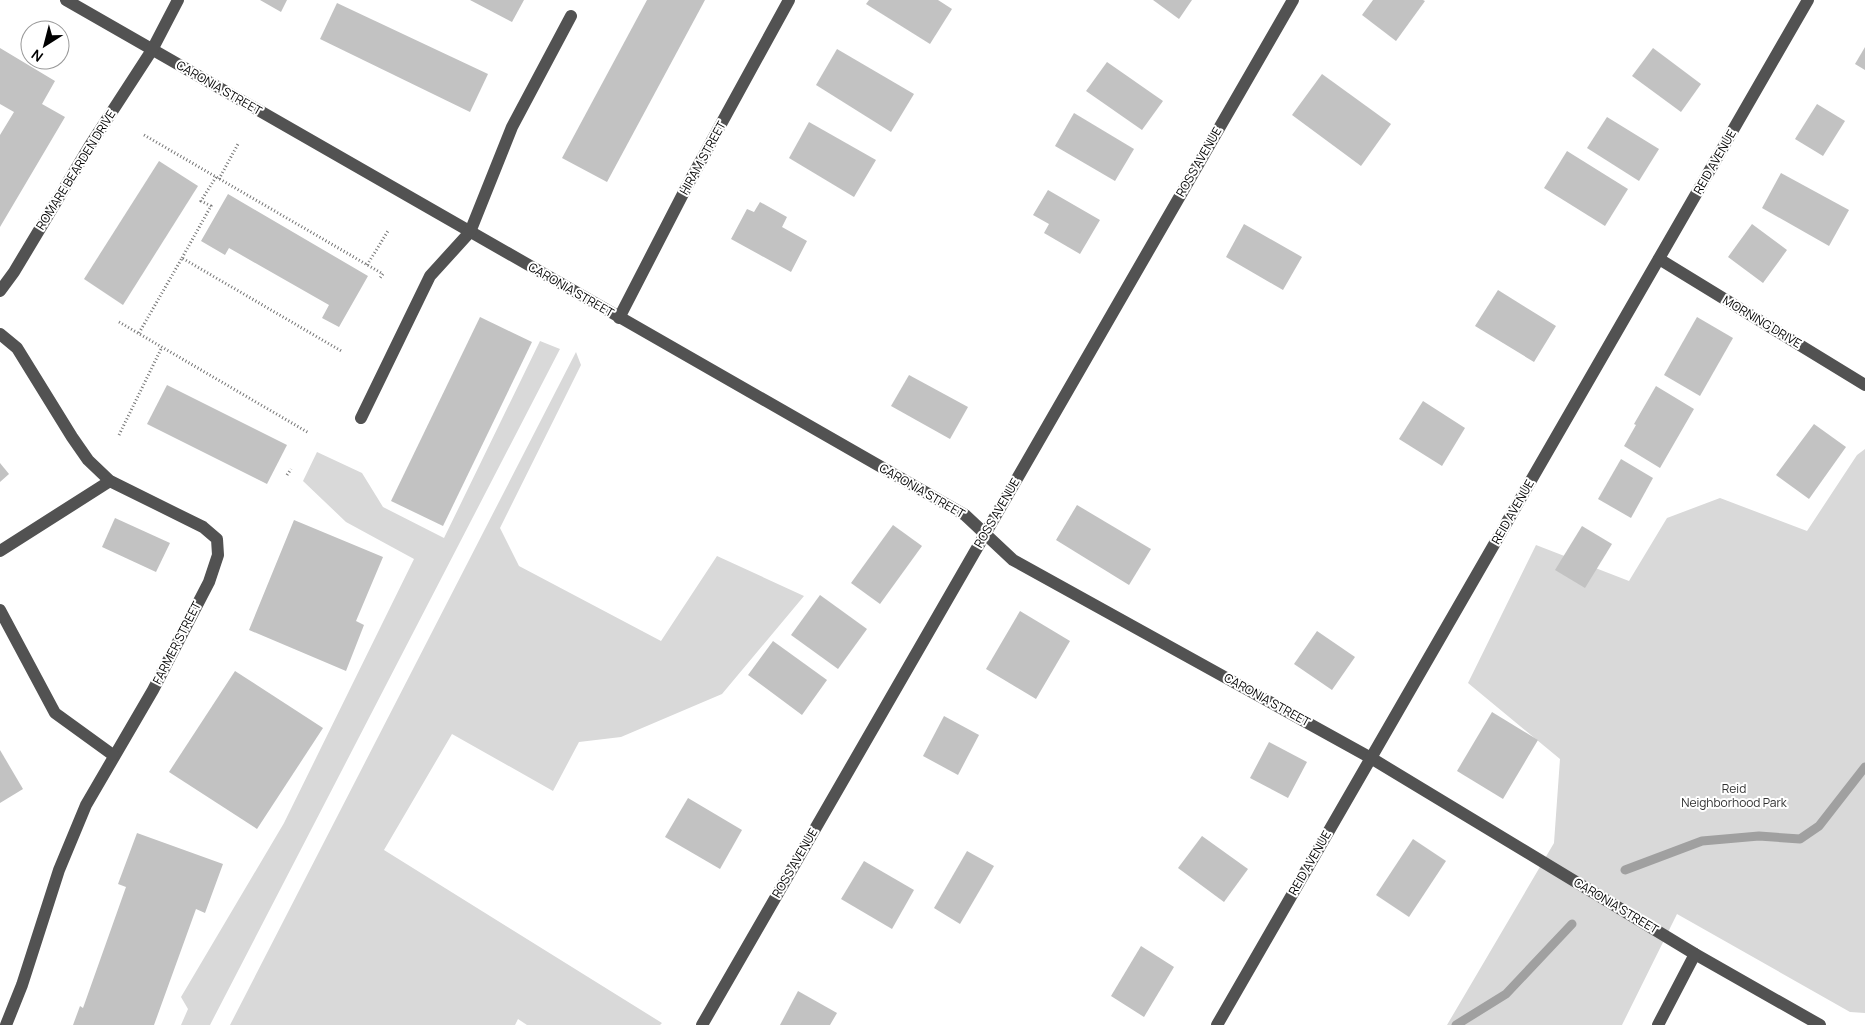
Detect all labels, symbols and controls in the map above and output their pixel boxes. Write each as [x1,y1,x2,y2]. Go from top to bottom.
north arrow [20,20,70,70]
text: N [27,45,47,67]
street label: CARONIA STREET [173,56,266,119]
street label: ROMARE BEARDEN DRIVE [32,107,119,233]
street label: HIRAM STREET [675,117,730,198]
street label: ROSS AVENUE [1172,124,1225,200]
street label: REID AVENUE [1689,126,1740,197]
street label: CARONIA STREET [525,258,618,321]
street label: MORNING DRIVE [1720,291,1805,352]
street label: CARONIA STREET [876,459,969,522]
street label: ROSS AVENUE [970,475,1023,551]
street label: REID AVENUE [1487,476,1538,547]
street label: FARMER STREET [148,598,205,687]
street label: CARONIA STREET [1221,669,1314,731]
park label: Reid Neighborhood Park [1681,780,1788,811]
street label: ROSS AVENUE [768,825,821,901]
street label: REID AVENUE [1284,827,1335,898]
street label: CARONIA STREET [1571,874,1663,938]

